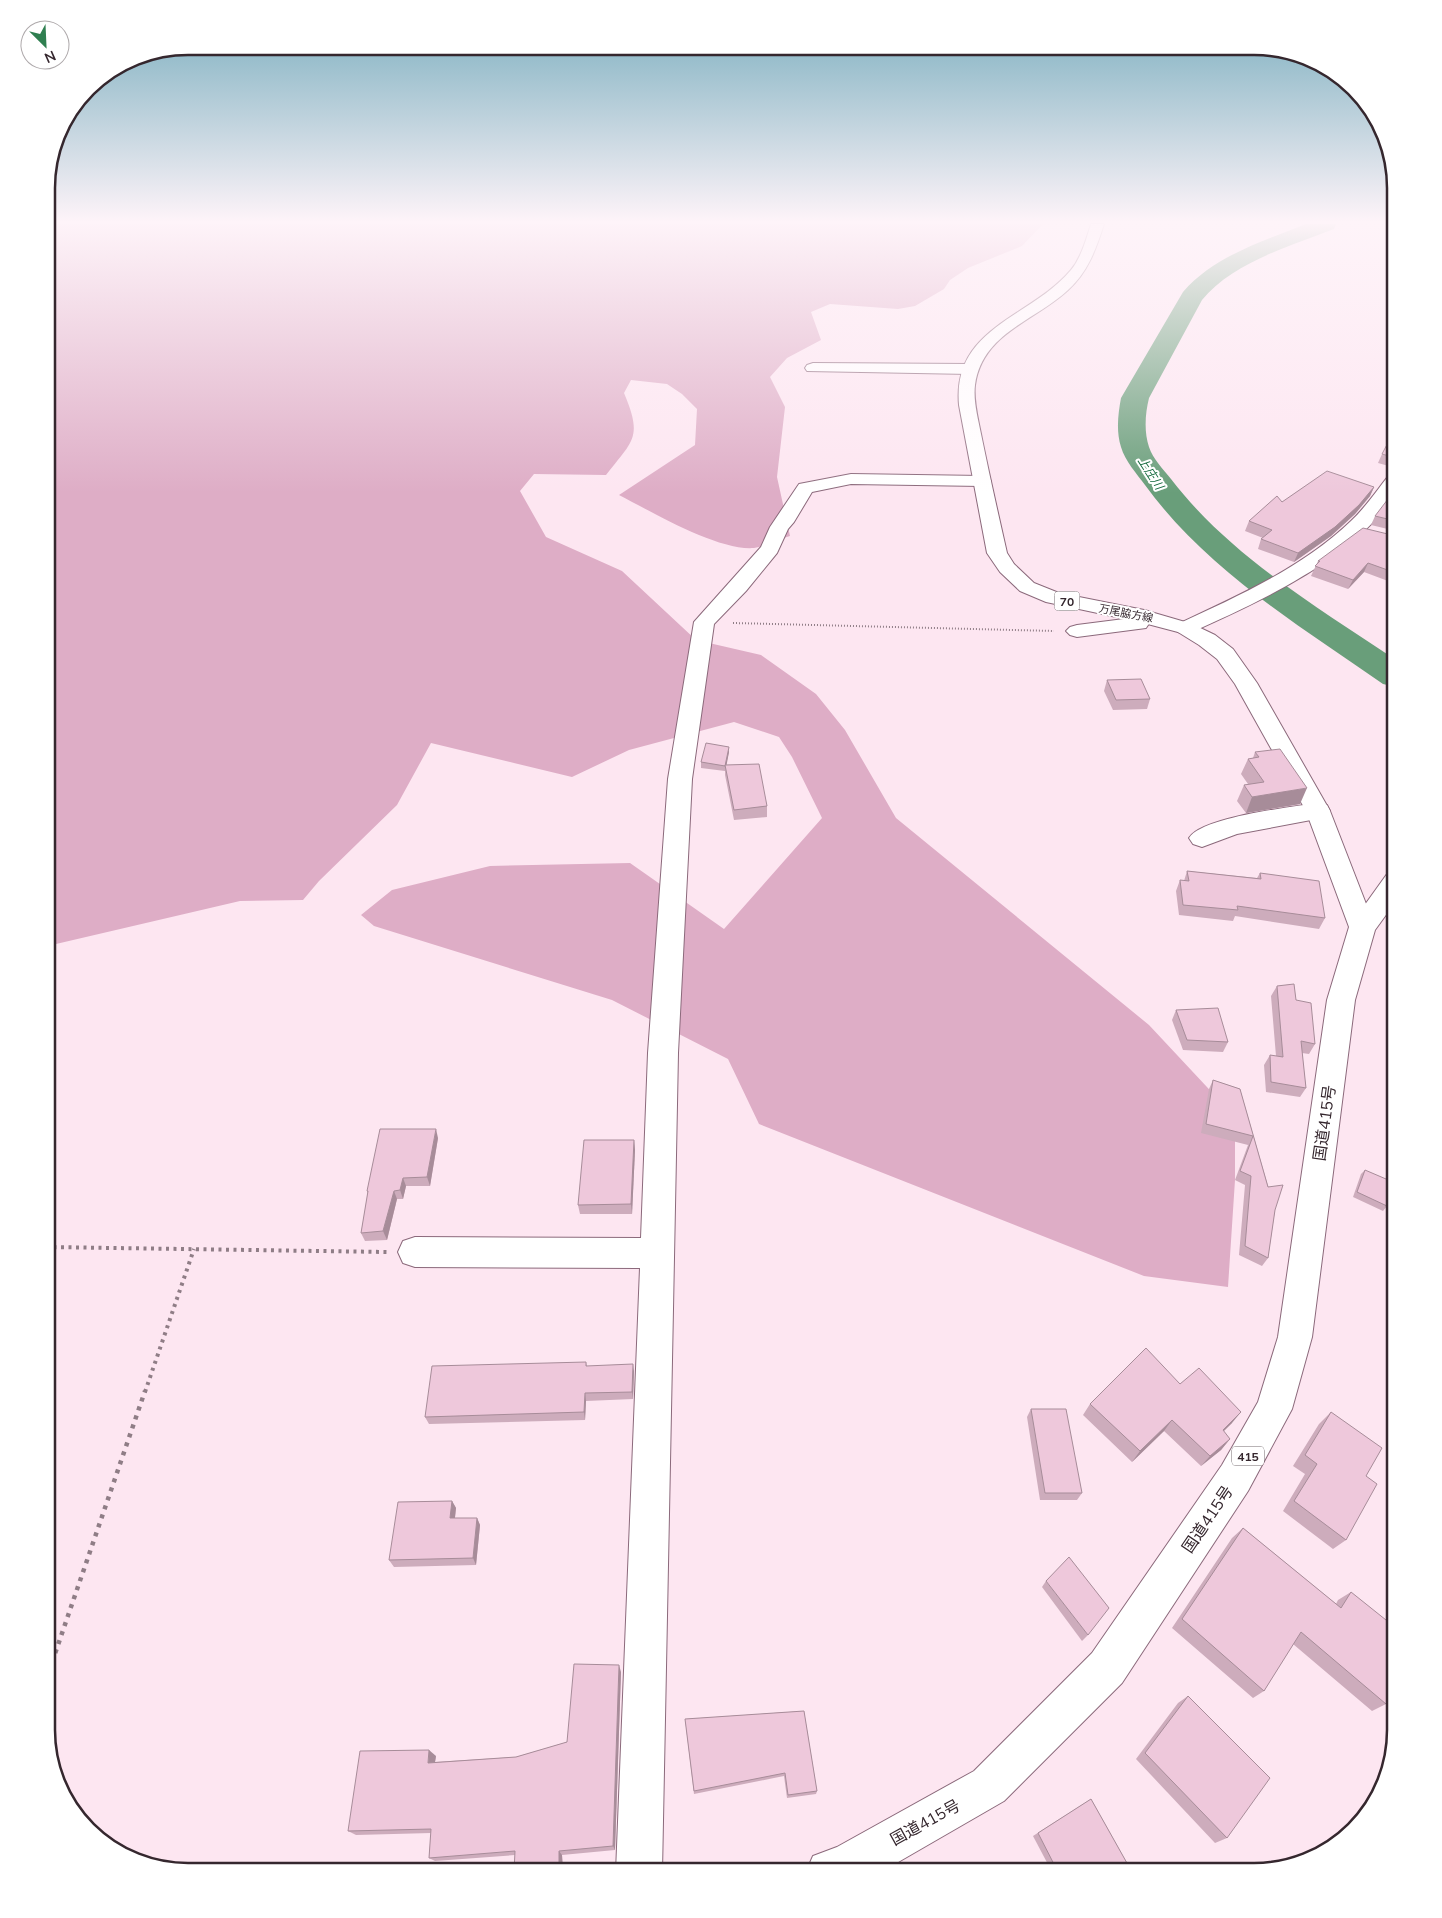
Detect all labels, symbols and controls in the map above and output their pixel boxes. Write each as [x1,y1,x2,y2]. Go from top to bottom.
north arrow [20,20,70,70]
text: N [42,47,59,67]
water label: 上庄川 [1135,454,1168,494]
road number: 70 [1054,592,1080,610]
street label: 万尾脇方線 [1098,601,1154,625]
street label: 国道415号 [1309,1084,1339,1162]
road number: 415 [1232,1446,1264,1465]
street label: 国道415号 [1177,1482,1237,1556]
street label: 国道415号 [887,1795,963,1849]

